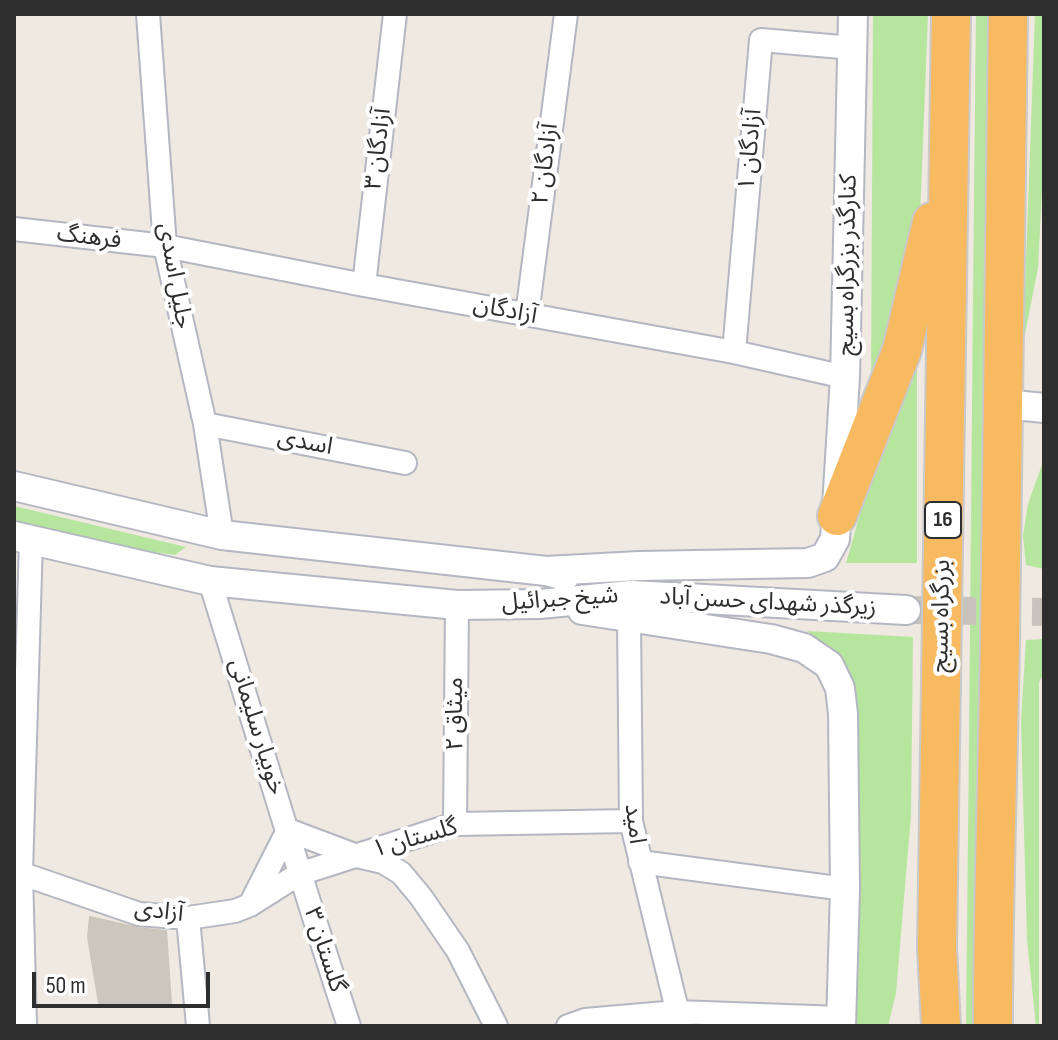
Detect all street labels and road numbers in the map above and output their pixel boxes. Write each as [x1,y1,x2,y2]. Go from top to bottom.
street label: آزادگان ۳ [360,107,398,191]
street label: آزادگان ۱ [733,108,769,192]
street label: آزادگان ۲ [527,122,565,206]
street label: کنارگذر بزرگراه بسیج [832,174,864,356]
street label: فرهنگ [55,220,123,256]
street label: جلیل اسدی [151,221,197,331]
street label: آزادگان [471,291,539,331]
street label: اسدی [275,424,335,462]
road number: 16 [925,502,961,538]
street label: بزرگراه بسیج [927,559,957,673]
street label: شیخ جبرائیل [501,582,619,618]
street label: زیرگذر شهدای حسن آباد [659,583,877,623]
street label: خوبیار سلیمانی [222,656,290,798]
street label: میثاق ۲ [442,677,470,751]
street label: امید [617,802,651,846]
street label: گلستان ۱ [369,813,461,865]
street label: آزادی [133,895,185,929]
street label: گلستان ۳ [297,904,351,996]

